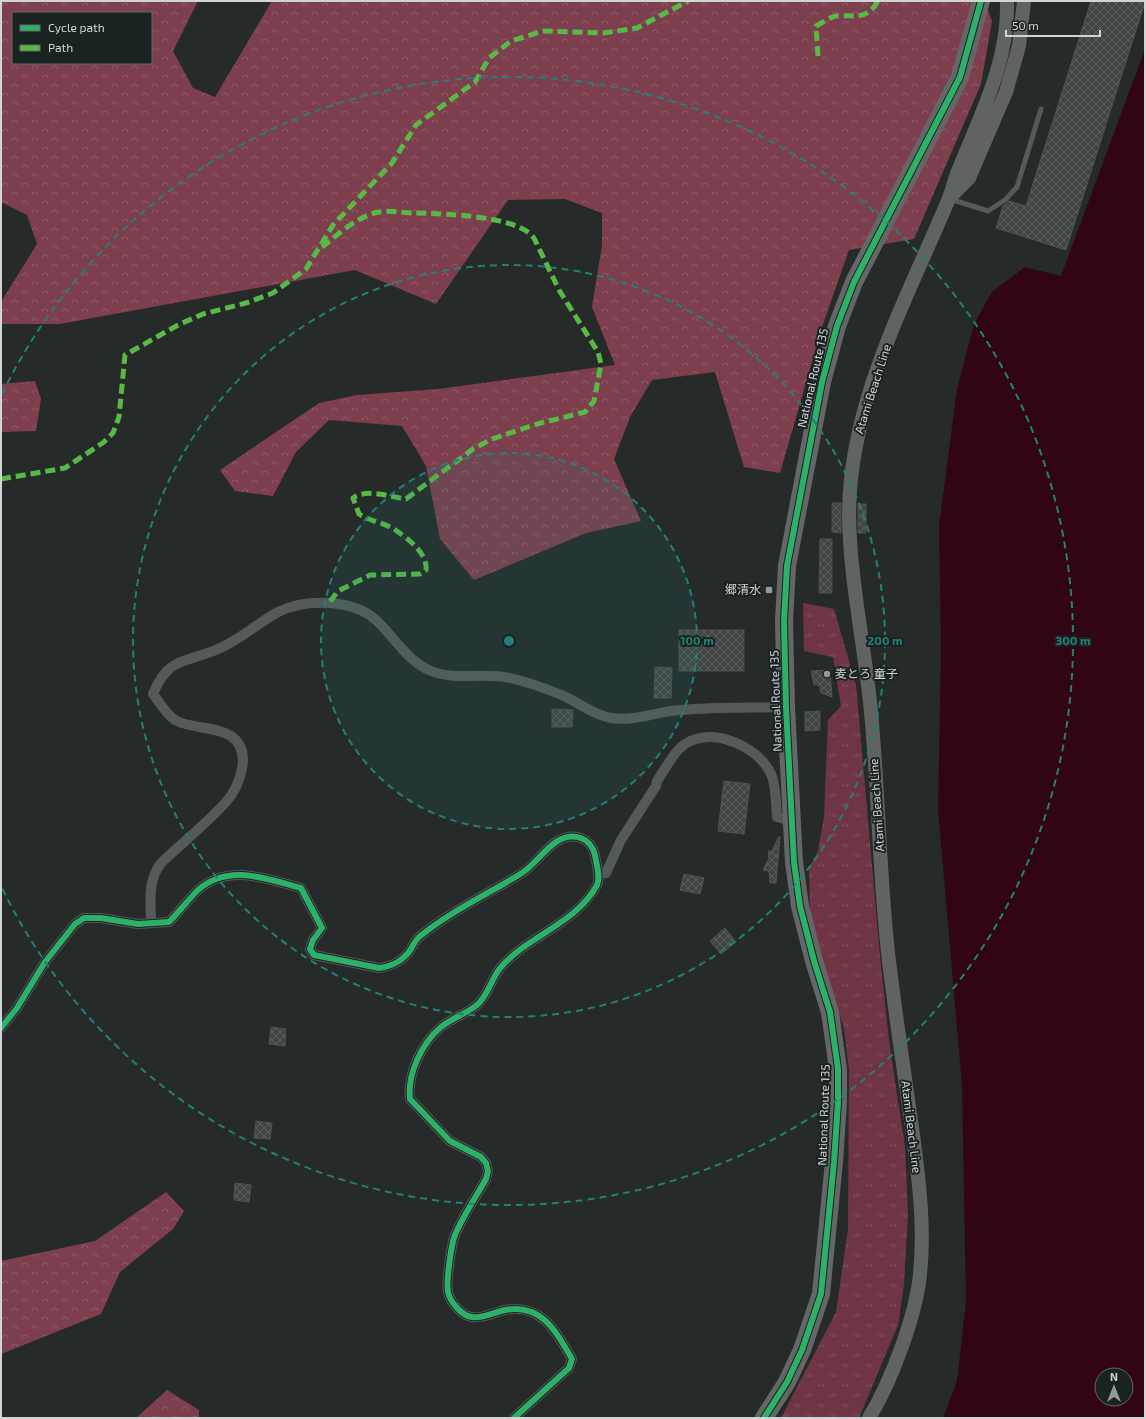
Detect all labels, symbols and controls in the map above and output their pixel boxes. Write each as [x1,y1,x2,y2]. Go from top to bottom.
legend [12,12,152,64]
scale bar [1006,12,1100,38]
text: 50 m [1012,18,1039,32]
text: Cycle path [48,20,105,34]
text: Path [48,40,73,54]
street label: National Route 135 [794,327,830,429]
street label: Atami Beach Line [851,342,893,435]
place label: 郷清水 [725,582,761,596]
marker: 郷清水 [764,585,774,595]
text: 100 m [680,633,714,647]
text: 200 m [867,633,903,647]
text: 300 m [1055,633,1091,647]
centre of rings [502,634,516,648]
street label: National Route 135 [766,650,784,752]
place label: 麦とろ 童子 [835,666,898,680]
marker: 麦とろ 童子 [822,669,832,679]
street label: Atami Beach Line [866,758,886,852]
street label: National Route 135 [814,1064,832,1166]
street label: Atami Beach Line [899,1080,925,1174]
north arrow [1094,1367,1134,1407]
text: N [1110,1370,1118,1383]

